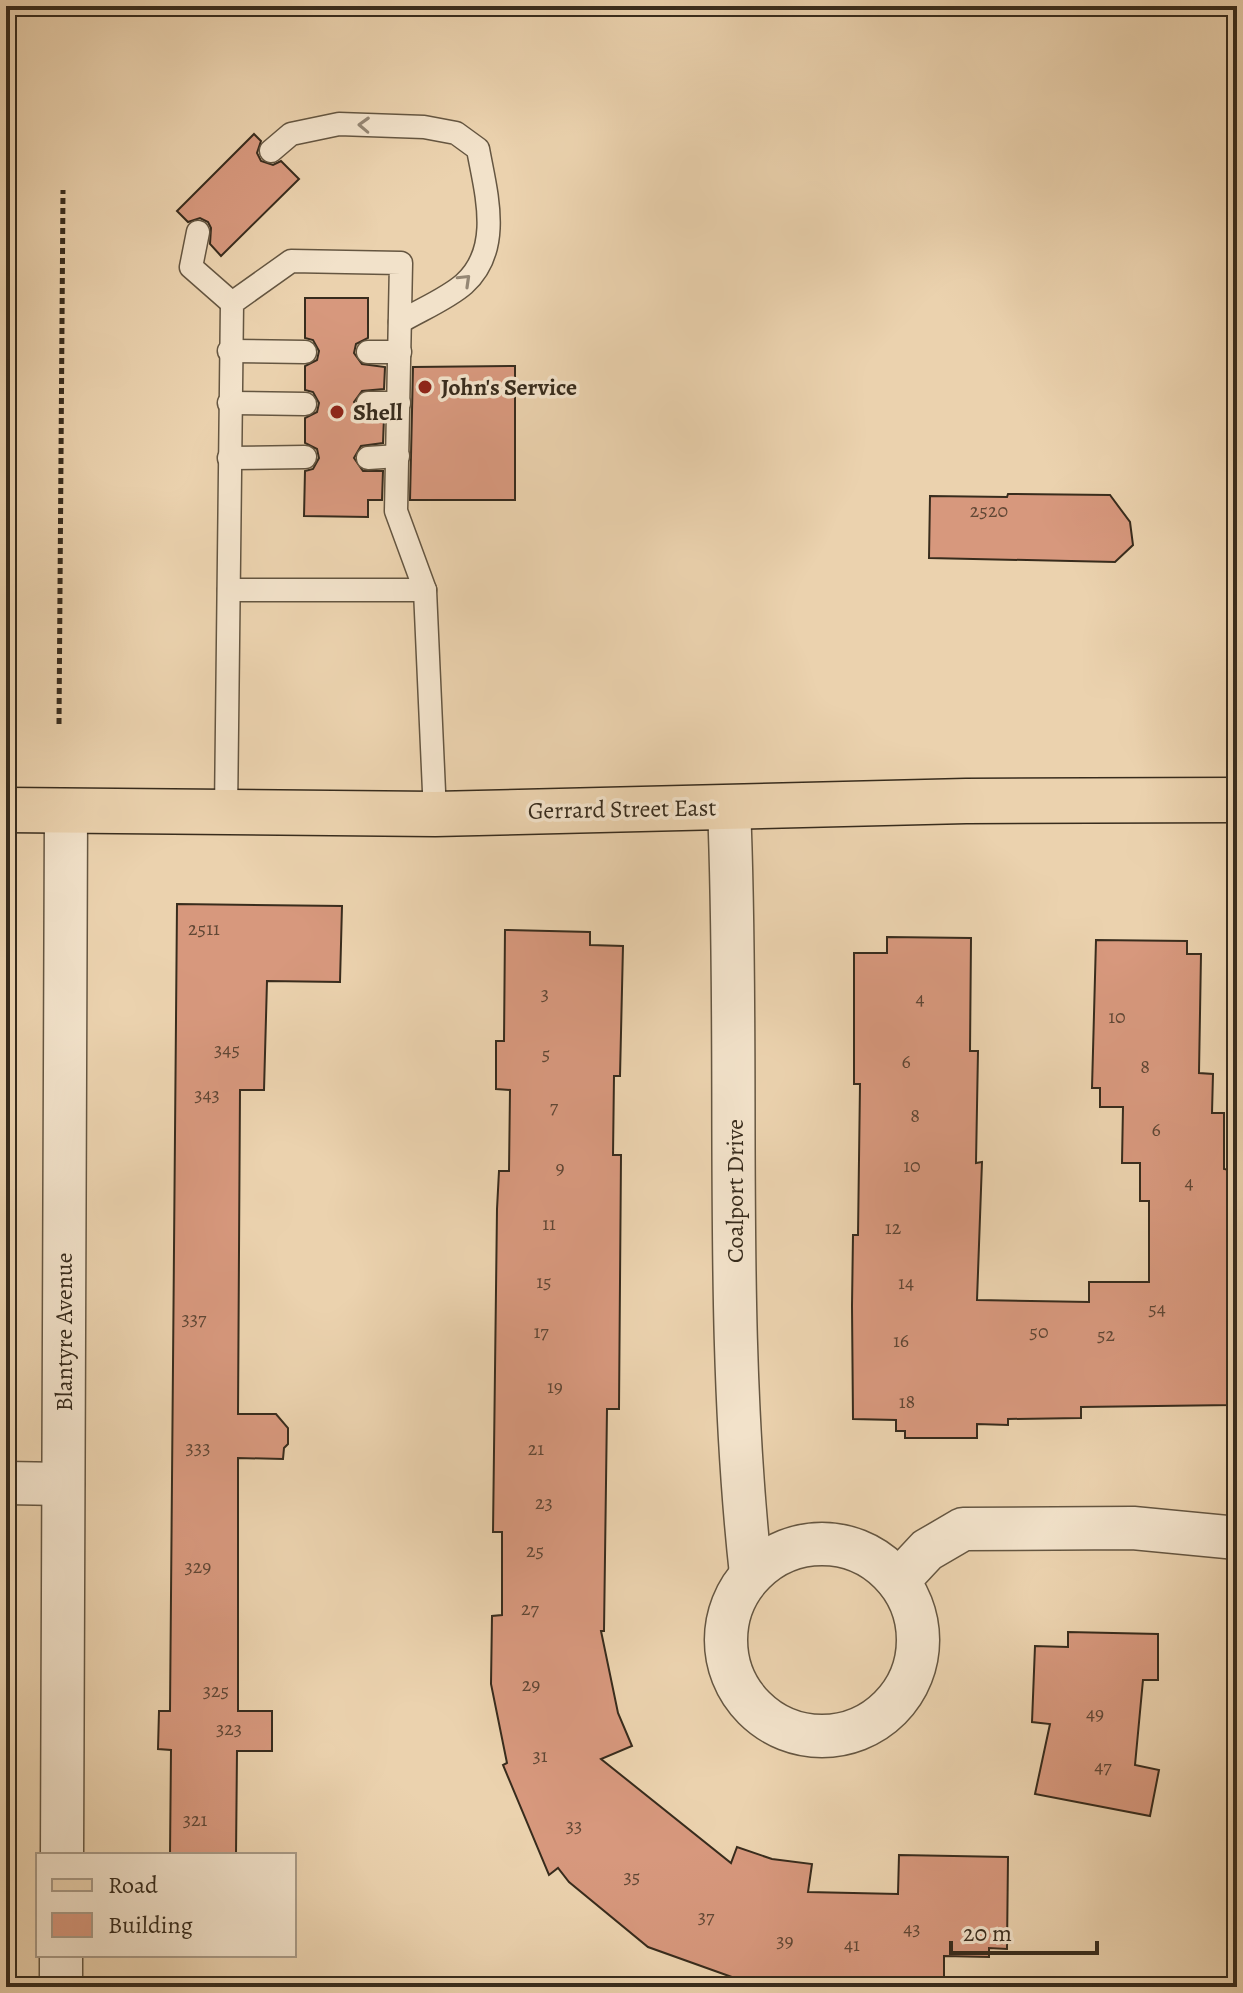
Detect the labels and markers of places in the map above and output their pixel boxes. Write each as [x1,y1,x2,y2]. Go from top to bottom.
place label: John's Service [441,371,577,403]
marker: John's Service [416,378,434,396]
place label: Shell [353,396,403,428]
marker: Shell [328,403,346,421]

